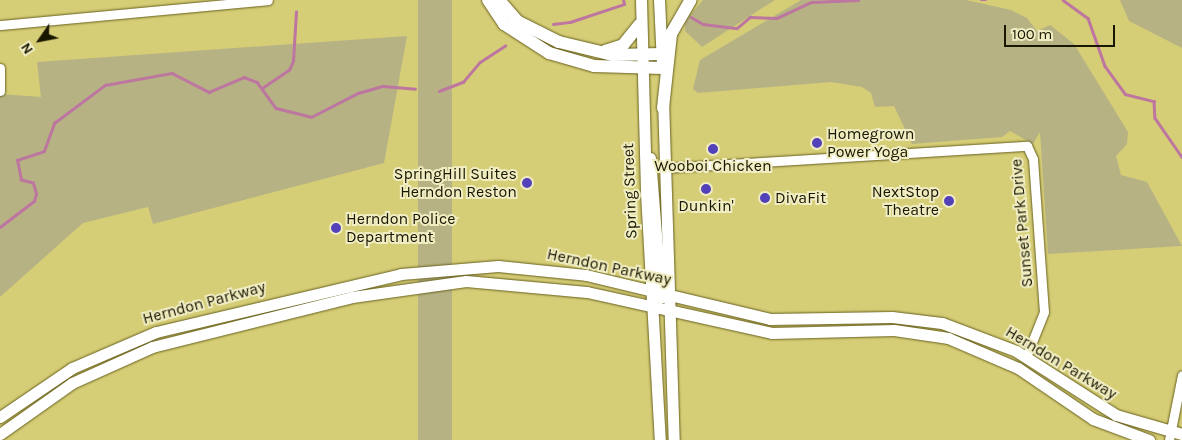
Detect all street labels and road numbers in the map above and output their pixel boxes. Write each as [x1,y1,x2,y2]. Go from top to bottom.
street label: Spring Street [619,143,641,239]
street label: Sunset Park Drive [1007,158,1037,288]
street label: Herndon Parkway [545,244,673,290]
street label: Herndon Parkway [140,277,268,329]
street label: Herndon Parkway [1002,322,1120,404]

